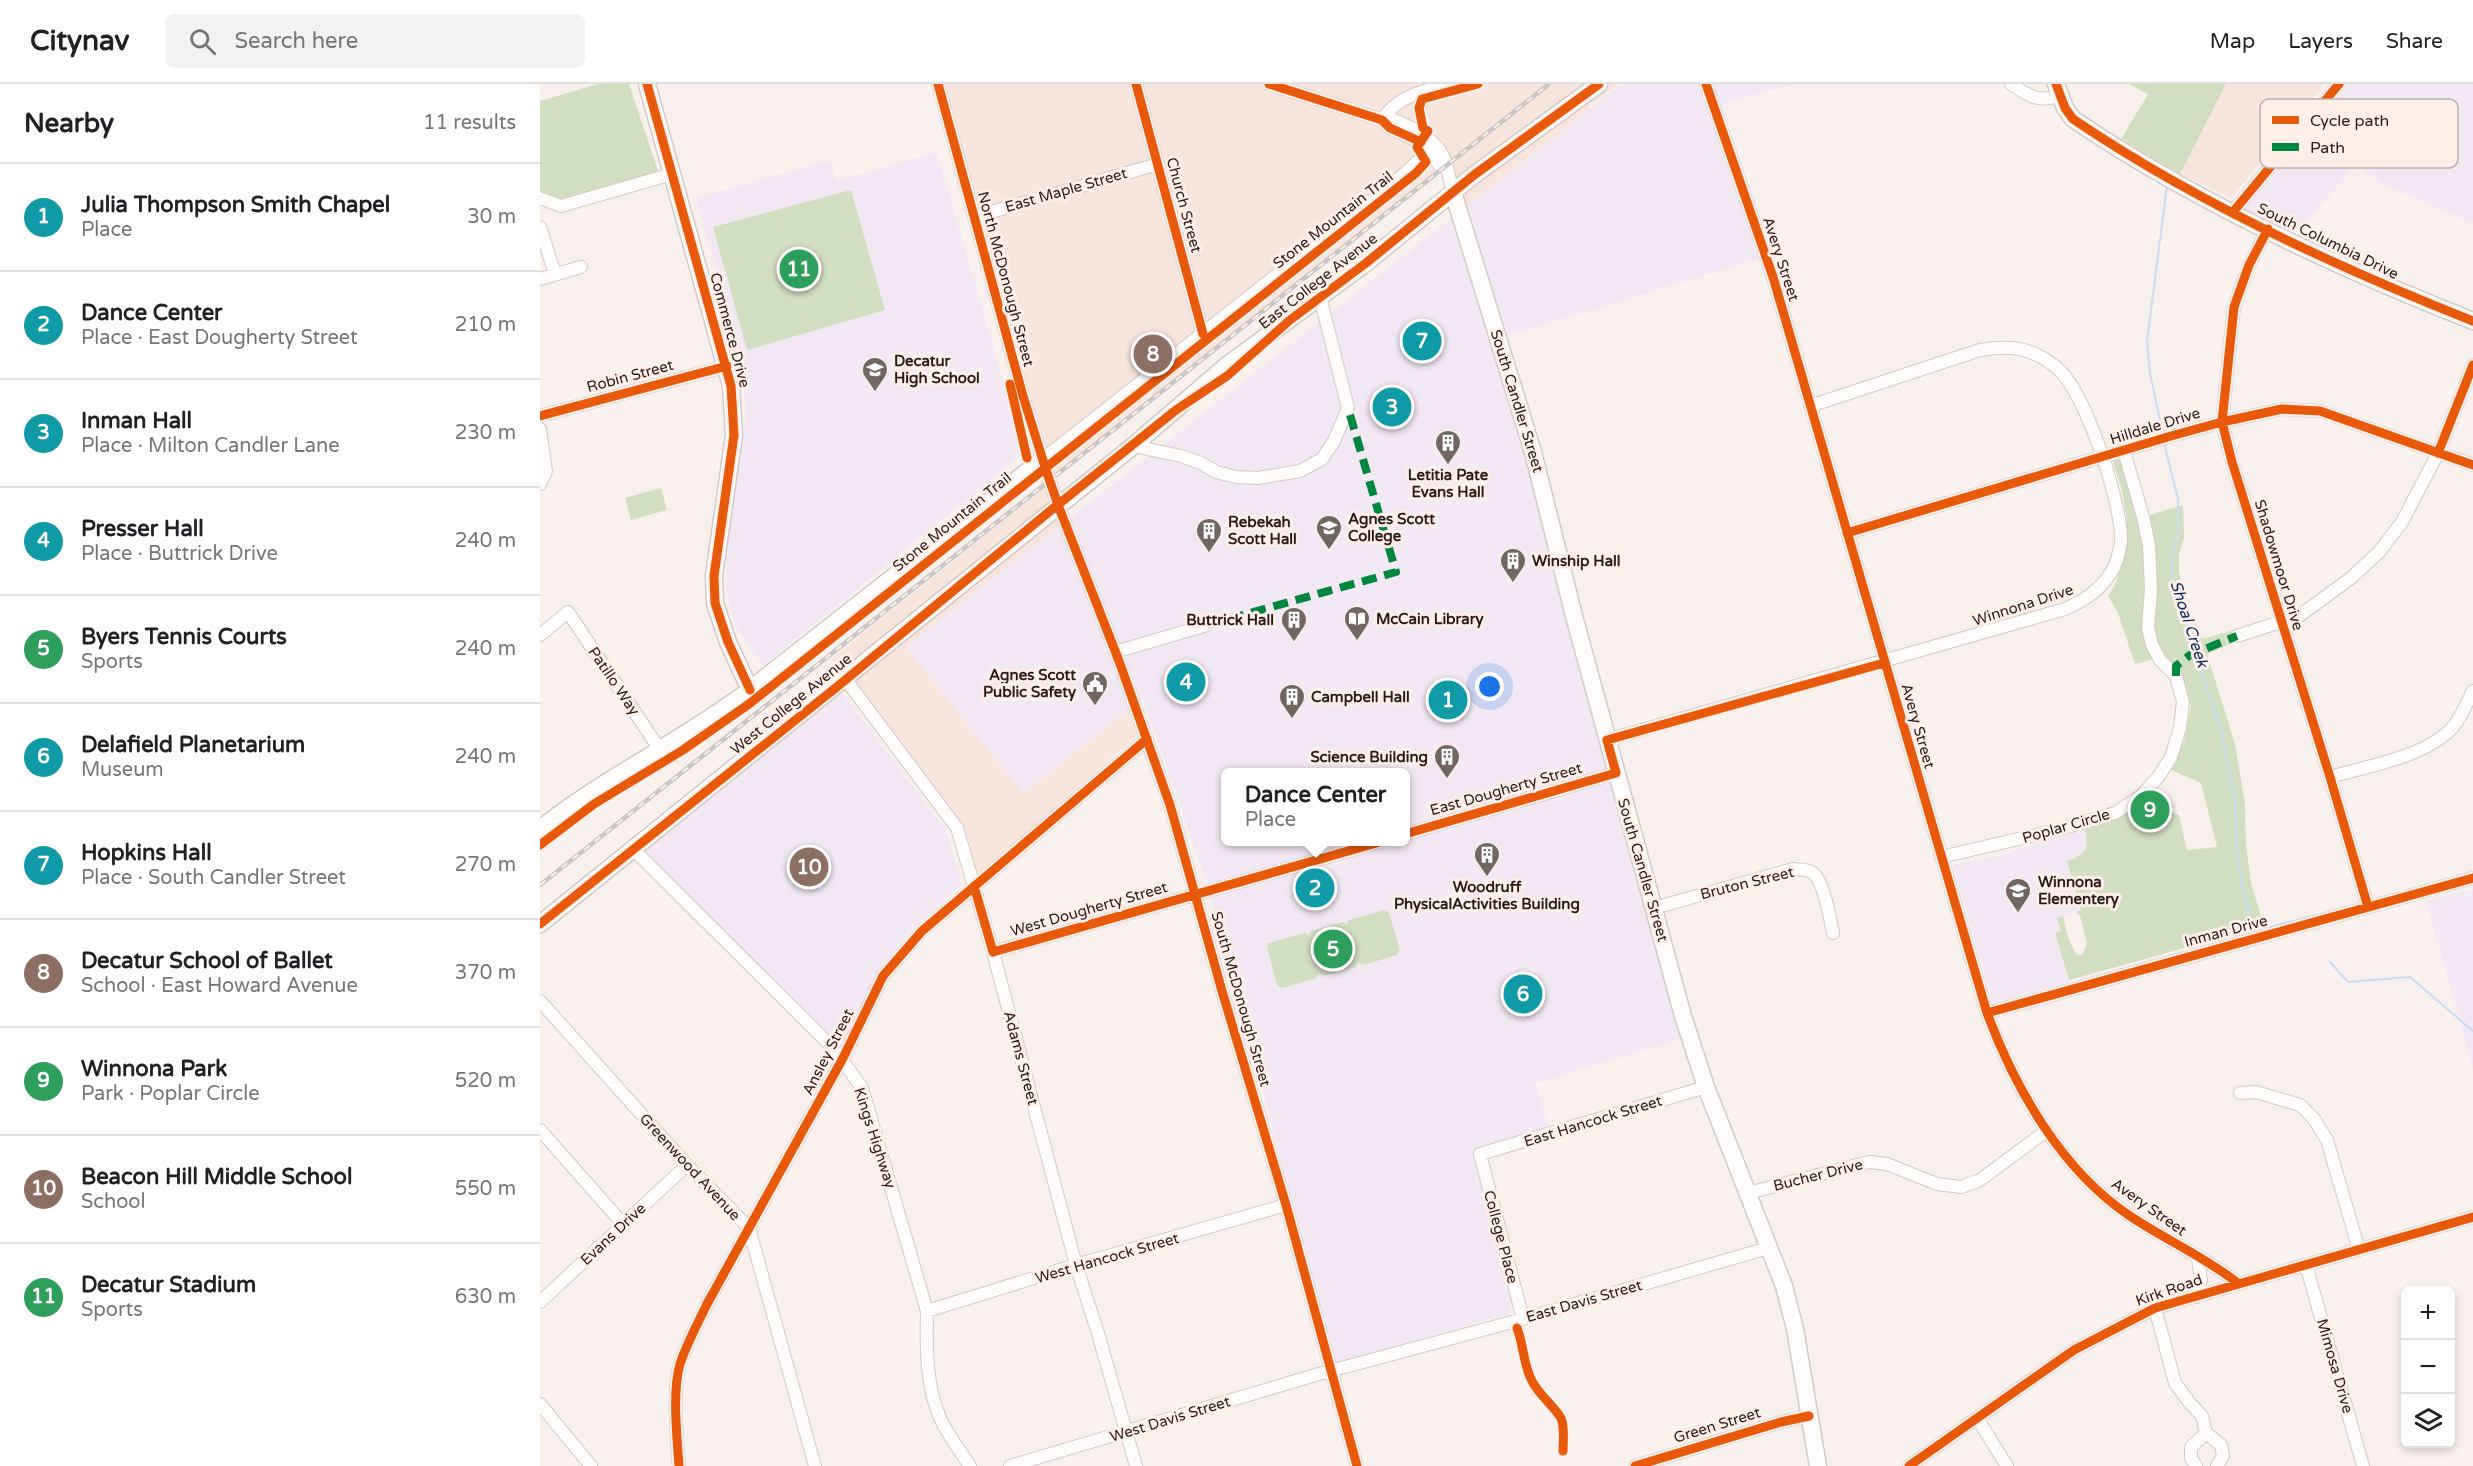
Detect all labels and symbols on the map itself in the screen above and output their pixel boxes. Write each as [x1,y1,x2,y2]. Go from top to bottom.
legend [2260,99,2458,168]
text: Cycle path [2310,111,2389,131]
text: Path [2310,138,2345,158]
street label: Church Street [1163,155,1205,255]
street label: East Maple Street [1003,164,1129,216]
street label: Stone Mountain Trail [1269,168,1397,272]
street label: North McDonough Street [974,189,1038,369]
street label: South Columbia Drive [2255,199,2401,283]
street label: Avery Street [1759,215,1803,304]
street label: East College Avenue [1255,229,1381,333]
pin: 11 [780,246,818,291]
street label: Commerce Drive [706,271,754,389]
pin: 7 [1402,318,1442,364]
street label: South Candler Street [1487,327,1547,475]
pin: 8 [1134,332,1172,376]
place label: Decatur High School [894,352,980,388]
school or university icon: Decatur High School [860,355,890,393]
street label: Robin Street [585,356,676,396]
pin: 3 [1372,384,1412,430]
street label: Hilldale Drive [2108,404,2202,448]
building icon: Letitia Pate Evans Hall [1433,428,1463,466]
place label: Letitia Pate Evans Hall [1408,466,1489,501]
street label: Stone Mountain Trail [889,469,1015,575]
street label: Shadowmoor Drive [2251,498,2307,632]
place label: Agnes Scott College [1348,510,1435,546]
place label: Rebekah Scott Hall [1228,513,1297,548]
school or university icon: Agnes Scott College [1314,513,1344,551]
building icon: Rebekah Scott Hall [1194,516,1224,554]
building icon: Winship Hall [1498,546,1528,584]
place label: Winship Hall [1532,552,1621,571]
water label: Shoal Creek [2166,578,2213,671]
street label: Winnona Drive [1970,580,2076,630]
library icon: McCain Library [1342,604,1372,642]
building icon: Buttrick Hall [1279,605,1309,643]
place label: McCain Library [1376,610,1484,629]
place label: Buttrick Hall [1186,611,1274,629]
street label: Patillo Way [585,643,643,719]
street label: West College Avenue [727,650,855,758]
pin: 4 [1166,660,1206,704]
place label: Agnes Scott Public Safety [983,666,1076,702]
public building icon: Agnes Scott Public Safety [1080,669,1110,707]
your location [1475,672,1504,701]
pin: 1 [1428,678,1468,722]
street label: Avery Street [1897,681,1939,771]
building icon: Campbell Hall [1277,682,1307,720]
place label: Campbell Hall [1311,688,1410,707]
building icon: Science Building [1432,742,1462,780]
place label: Science Building [1310,748,1428,767]
street label: East Dougherty Street [1428,759,1584,819]
pin: 9 [2130,788,2170,832]
street label: South Candler Street [1614,796,1672,944]
street label: Poplar Circle [2020,805,2112,847]
building icon: Woodruff PhysicalActivities Building [1472,840,1502,878]
pin: 10 [790,844,828,890]
street label: Bruton Street [1698,863,1796,903]
pin: 2 [1296,866,1334,910]
place label: Winnona Elementery [2038,873,2119,909]
school or university icon: Winnona Elementery [2003,876,2033,914]
street label: West Dougherty Street [1009,878,1170,940]
place label: Woodruff PhysicalActivities Building [1394,878,1580,914]
street label: South McDonough Street [1207,909,1275,1089]
street label: Inman Drive [2182,911,2270,951]
pin: 5 [1314,926,1352,972]
pin: 6 [1504,972,1542,1016]
street label: Ansley Street [799,1006,858,1098]
street label: Adams Street [1000,1009,1042,1107]
street label: Kings Highway [850,1085,900,1191]
street label: East Hancock Street [1522,1091,1665,1151]
street label: Greenwood Avenue [636,1110,744,1224]
street label: Bucher Drive [1771,1155,1865,1195]
street label: Avery Street [2108,1175,2190,1240]
street label: College Place [1480,1188,1522,1286]
street label: Evans Drive [577,1199,649,1269]
street label: West Hancock Street [1033,1229,1181,1287]
street label: Kirk Road [2133,1270,2205,1310]
street label: East Davis Street [1524,1276,1644,1326]
street label: Mimosa Drive [2313,1317,2357,1415]
street label: West Davis Street [1108,1392,1233,1446]
street label: Green Street [1671,1403,1763,1447]

